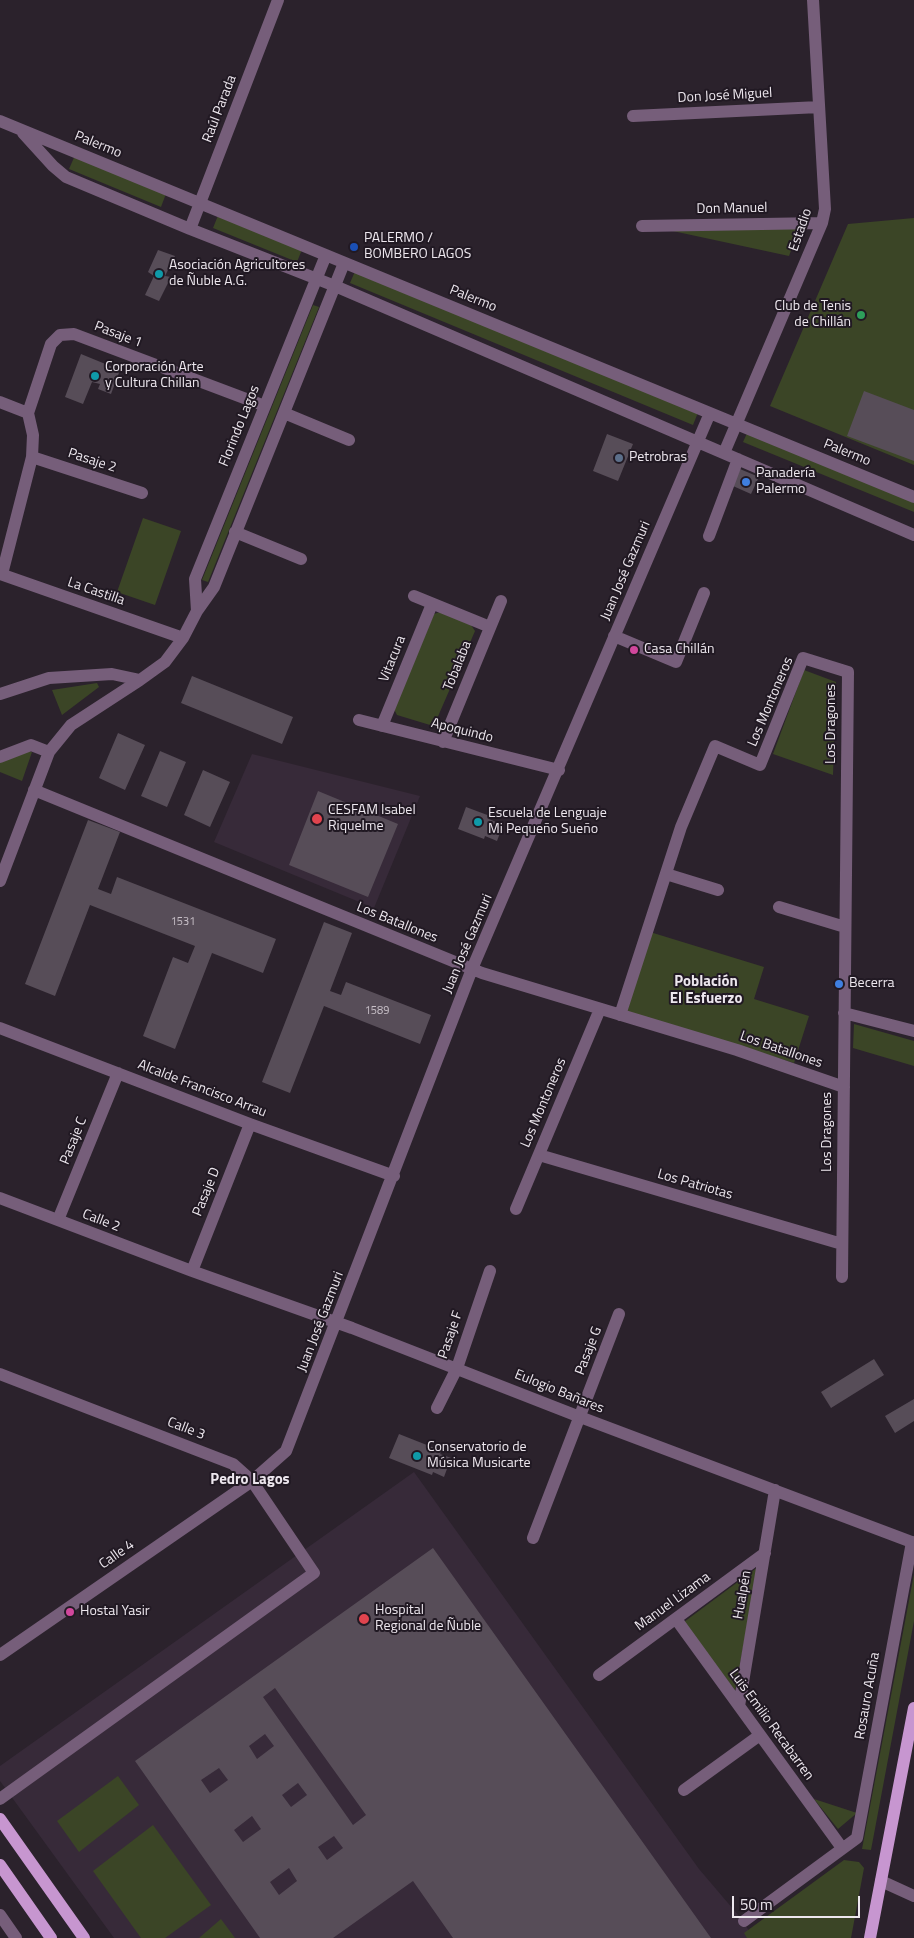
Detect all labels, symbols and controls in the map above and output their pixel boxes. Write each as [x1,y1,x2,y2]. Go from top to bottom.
street label: Raúl Parada [199,73,241,145]
street label: Don José Miguel [677,85,773,107]
street label: Palermo [72,128,124,162]
street label: Don Manuel [696,200,768,218]
street label: Estadio [786,206,816,254]
place label: PALERMO / BOMBERO LAGOS [364,231,471,264]
marker: PALERMO / BOMBERO LAGOS [348,241,360,253]
place label: Asociación Agricultores de Ñuble A.G. [169,258,305,290]
marker: Asociación Agricultores de Ñuble A.G. [153,268,165,280]
street label: Palermo [447,282,499,316]
place label: Club de Tenis de Chillán [774,299,851,332]
marker: Club de Tenis de Chillán [855,309,867,321]
street label: Pasaje 1 [92,318,144,352]
place label: Corporación Arte y Cultura Chillan [105,360,204,392]
marker: Corporación Arte y Cultura Chillan [89,370,101,382]
street label: Florindo Lagos [216,383,264,469]
street label: Palermo [821,436,873,470]
street label: Pasaje 2 [66,445,118,477]
place label: Petrobras [629,450,687,466]
marker: Petrobras [613,452,625,464]
place label: Panadería Palermo [756,466,815,498]
marker: Panadería Palermo [740,476,752,488]
street label: Juan José Gazmuri [598,519,654,623]
street label: La Castilla [65,574,127,610]
street label: Vitacura [376,633,410,685]
street label: Tobalaba [440,639,476,693]
place label: Casa Chillán [644,642,714,658]
marker: Casa Chillán [628,644,640,656]
street label: Los Montoneros [745,655,797,749]
street label: Los Dragones [824,684,840,764]
street label: Apoquindo [429,715,495,747]
place label: CESFAM Isabel Riquelme [328,803,416,836]
place label: Escuela de Lenguaje Mi Pequeño Sueño [488,806,607,839]
marker: CESFAM Isabel Riquelme [310,812,324,826]
marker: Escuela de Lenguaje Mi Pequeño Sueño [472,816,484,828]
street label: Juan José Gazmuri [440,892,496,996]
street label: Los Batallones [354,899,440,947]
house number: 1531 [171,915,195,929]
district label: Población El Esfuerzo [670,973,742,1008]
place label: Becerra [849,976,894,992]
marker: Becerra [833,978,845,990]
house number: 1589 [365,1004,389,1018]
street label: Los Batallones [738,1028,824,1072]
street label: Los Montoneros [518,1056,570,1150]
street label: Alcalde Francisco Arrau [135,1057,269,1121]
street label: Los Dragones [820,1092,836,1172]
street label: Pasaje C [57,1115,91,1167]
street label: Pasaje D [190,1165,224,1219]
street label: Los Patriotas [655,1166,735,1204]
street label: Calle 2 [80,1206,122,1236]
street label: Juan José Gazmuri [294,1269,348,1375]
street label: Pasaje F [435,1309,467,1361]
street label: Pasaje G [572,1324,606,1378]
street label: Eulogio Bañares [512,1366,606,1418]
street label: Calle 3 [165,1414,207,1444]
place label: Conservatorio de Música Musicarte [427,1440,531,1472]
marker: Conservatorio de Música Musicarte [411,1450,423,1462]
district label: Pedro Lagos [210,1471,290,1489]
street label: Calle 4 [96,1537,138,1573]
street label: Manuel Lizama [632,1569,714,1635]
street label: Hualpén [730,1569,756,1621]
place label: Hospital Regional de Ñuble [375,1603,481,1635]
place label: Hostal Yasir [80,1604,150,1620]
marker: Hostal Yasir [64,1606,76,1618]
marker: Hospital Regional de Ñuble [357,1612,371,1626]
street label: Rosauro Acuña [852,1651,884,1741]
street label: Luis Emilio Recabarren [725,1666,817,1784]
scale bar [734,1886,862,1918]
text: 50 m [740,1893,773,1916]

